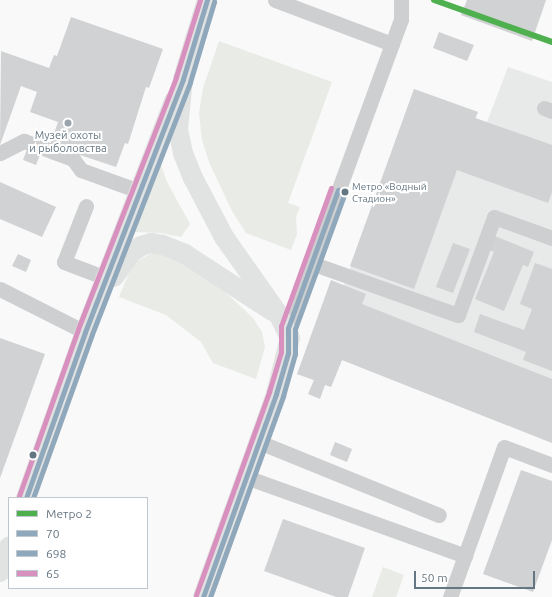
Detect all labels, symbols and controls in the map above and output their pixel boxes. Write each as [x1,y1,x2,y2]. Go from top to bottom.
marker: Музей охоты и рыболовства [63,118,73,128]
place label: Музей охоты и рыболовства [29,129,107,155]
place label: Метро «Водный Стадион» [352,180,427,204]
marker: Метро «Водный Стадион» [340,187,350,197]
unlabelled marker [28,450,38,460]
legend [8,497,148,589]
text: Метро 2 [46,507,92,520]
text: 70 [46,527,60,540]
text: 698 [46,547,66,560]
scale bar [416,563,537,589]
text: 65 [46,567,60,580]
text: 50 m [421,571,448,584]

